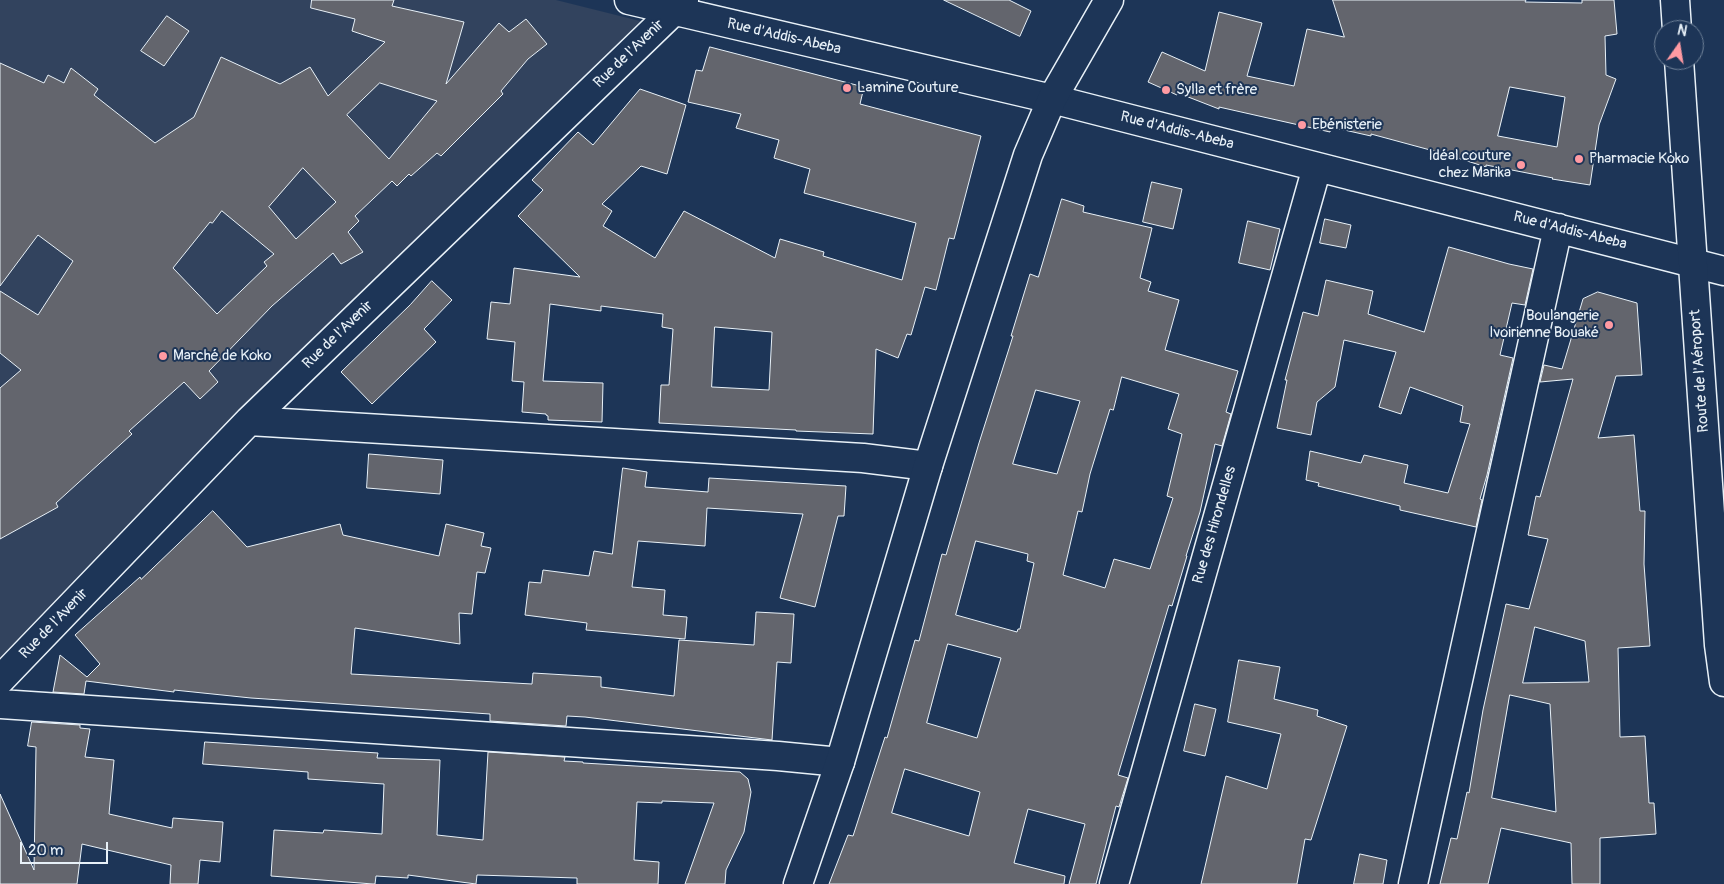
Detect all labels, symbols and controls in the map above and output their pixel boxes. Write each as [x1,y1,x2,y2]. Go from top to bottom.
street label: Rue d'Addis-Abeba [725,15,843,59]
street label: Rue de l'Avenir [590,16,668,92]
north arrow [1654,20,1704,70]
text: N [1676,22,1689,40]
place label: Lamine Couture [857,79,958,97]
place label: Sylla et frère [1176,81,1257,99]
marker: Lamine Couture [841,82,853,94]
marker: Sylla et frère [1160,84,1172,96]
street label: Rue d'Addis-Abeba [1118,108,1236,154]
place label: Ebénisterie [1312,116,1382,134]
marker: Ebénisterie [1296,119,1308,131]
place label: Idéal couture chez Marika [1428,147,1511,182]
place label: Pharmacie Koko [1589,150,1689,168]
marker: Pharmacie Koko [1573,153,1585,165]
marker: Idéal couture chez Marika [1515,159,1527,171]
street label: Rue d'Addis-Abeba [1511,208,1629,254]
street label: Rue de l'Avenir [299,297,377,373]
place label: Boulangerie Ivoirienne Bouaké [1489,307,1599,342]
street label: Route de l'Aéroport [1687,309,1713,433]
marker: Boulangerie Ivoirienne Bouaké [1603,319,1615,331]
place label: Marché de Koko [173,347,272,365]
marker: Marché de Koko [157,350,169,362]
street label: Rue des Hirondelles [1190,464,1240,586]
street label: Rue de l'Avenir [16,585,92,663]
scale bar [22,832,110,864]
text: 20 m [28,841,63,860]

